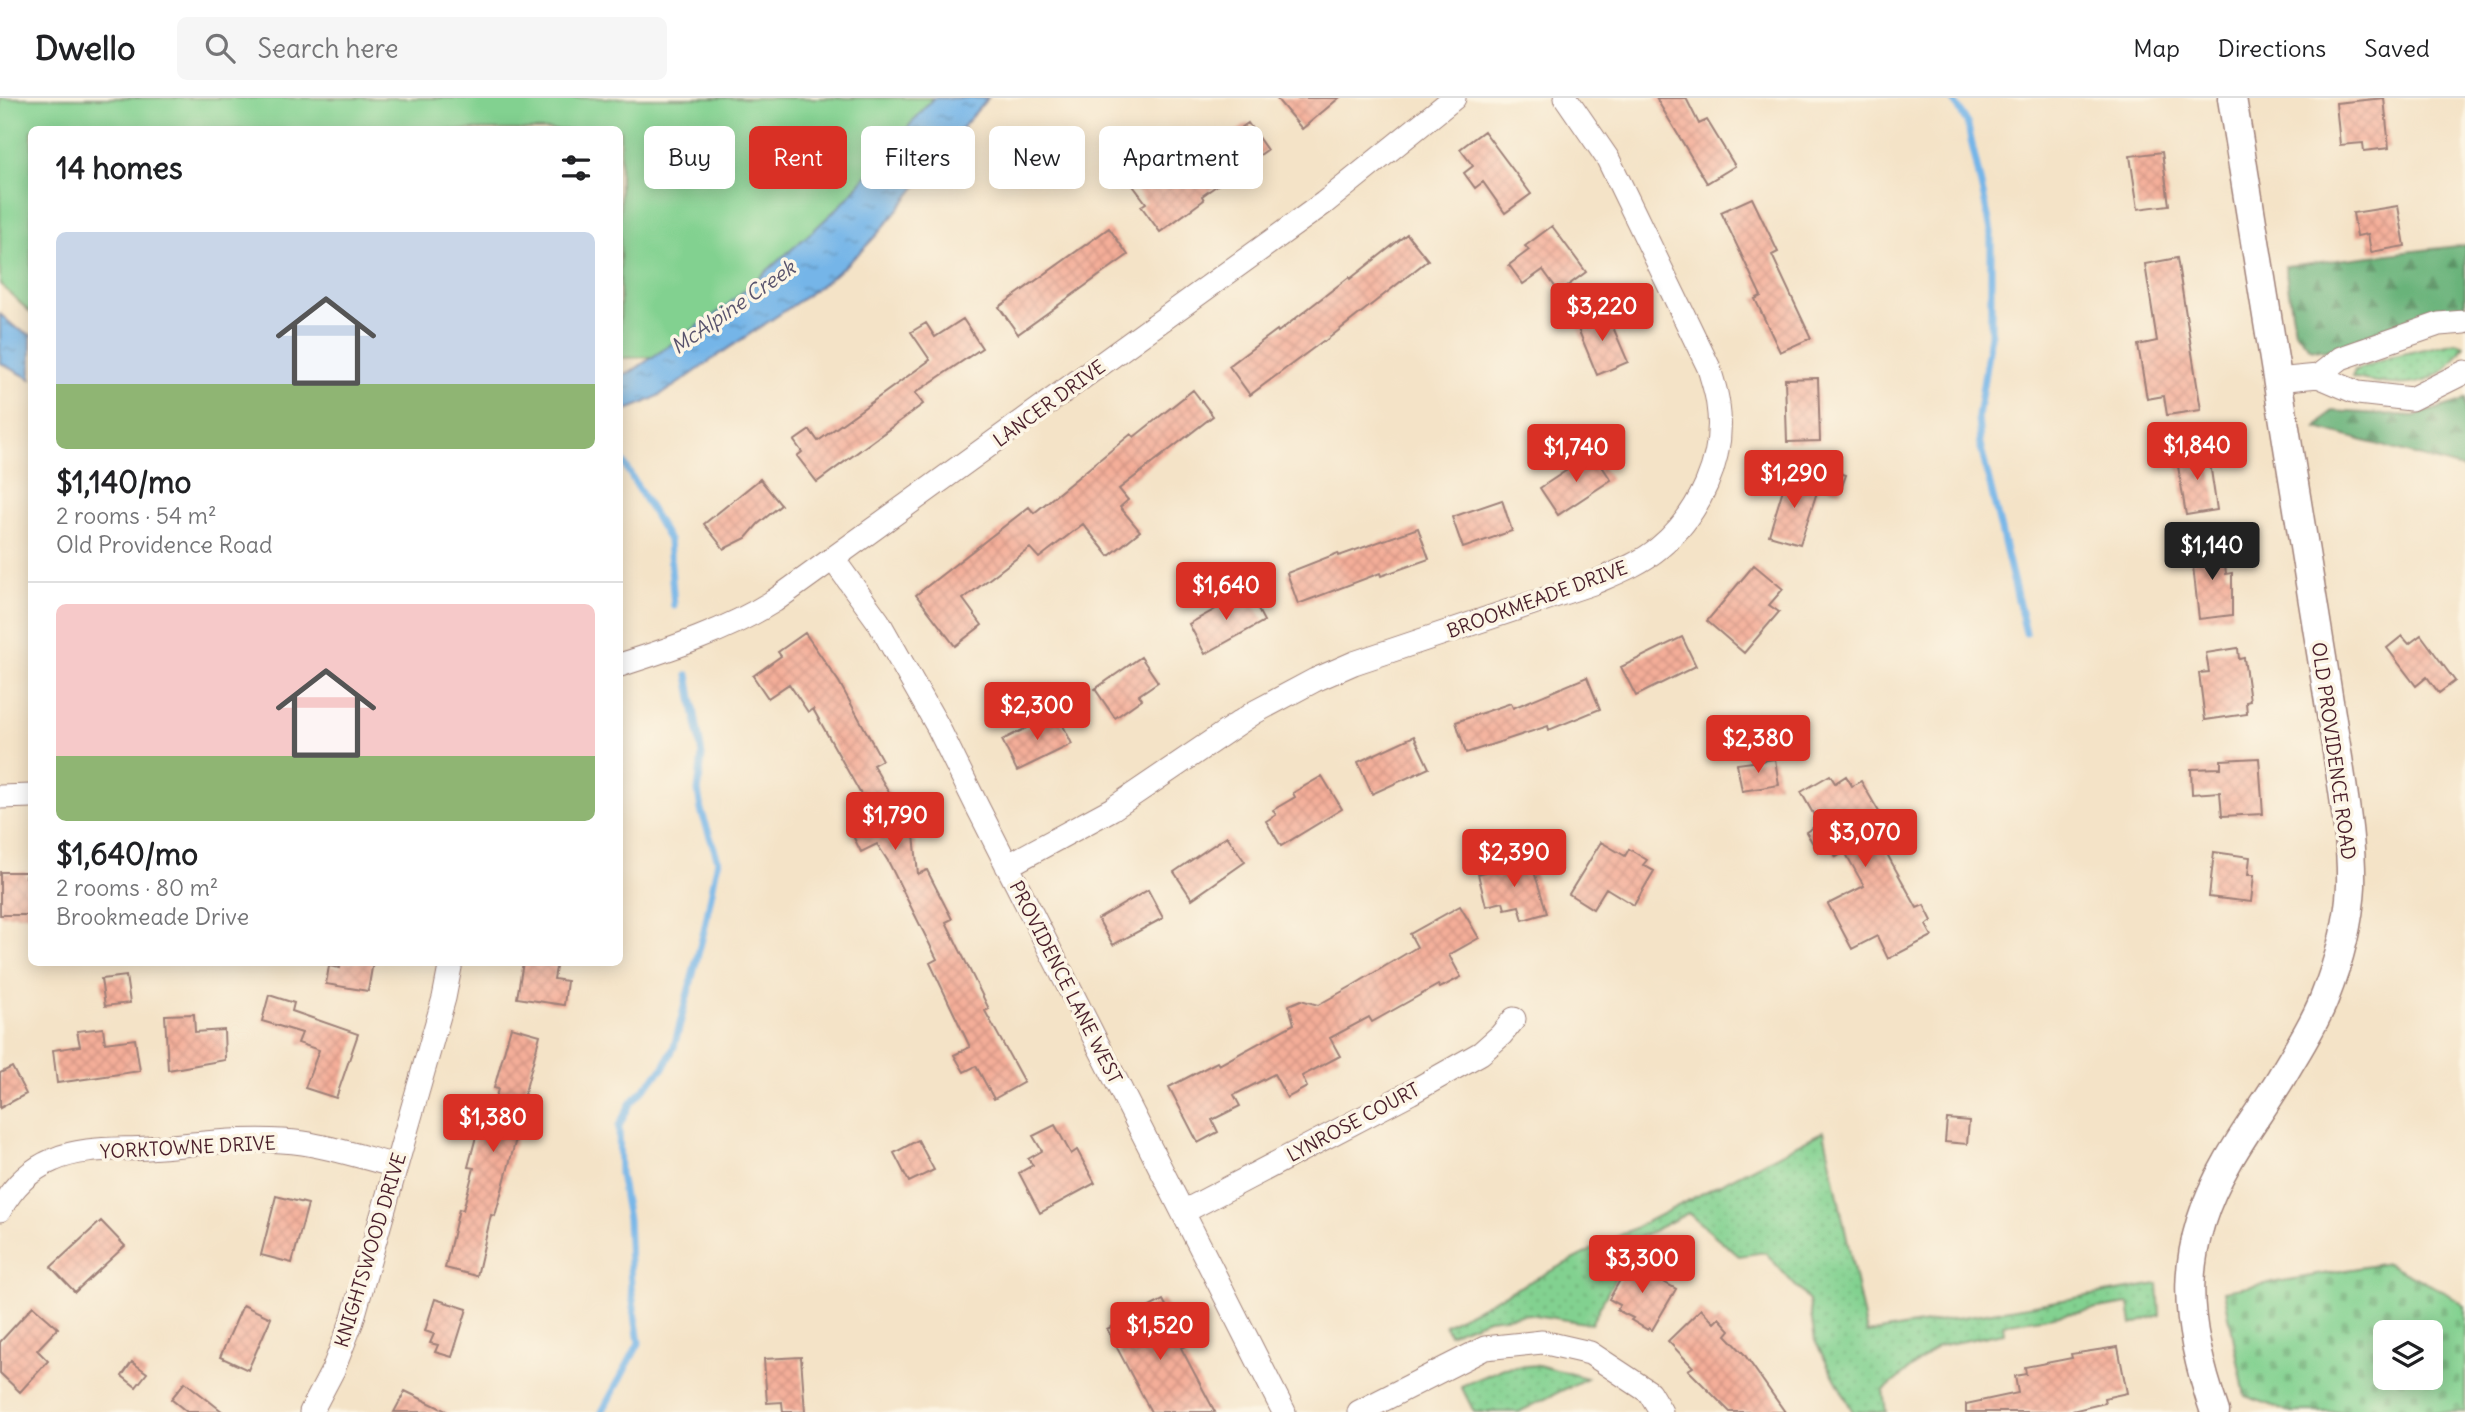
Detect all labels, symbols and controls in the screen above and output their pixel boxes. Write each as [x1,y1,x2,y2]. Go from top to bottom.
search box [177,17,667,80]
text: Dwello [35,27,135,69]
icon: search [201,29,239,67]
text: Search here [257,32,398,65]
text: Map [2133,33,2180,63]
text: Directions [2218,33,2326,63]
text: Saved [2364,33,2430,63]
chip: Buy [644,126,735,189]
chip: Rent [749,126,847,189]
chip: Filters [861,126,975,189]
chip: New [989,126,1085,189]
chip: Apartment [1099,126,1263,189]
text: 14 homes [56,149,183,187]
icon: filters [557,149,595,187]
water label: McAlpine Creek [666,253,802,360]
icon: home [263,278,389,404]
pin: $3,220 [1545,284,1659,343]
text: $3,220 [1567,291,1637,320]
street label: LANCER DRIVE [988,354,1110,452]
pin: $1,840 [2140,422,2254,482]
pin: $1,740 [1519,424,1633,484]
text: $1,840 [2163,430,2231,459]
text: $1,740 [1543,432,1609,461]
pin: $1,290 [1737,450,1851,510]
text: $1,290 [1760,458,1828,487]
text: $1,140/mo [56,463,191,501]
text: 2 rooms · 54 m² [56,501,217,530]
pin: $1,140 [2155,522,2269,582]
text: Old Providence Road [56,530,272,559]
text: $1,140 [2181,530,2243,559]
street label: BROOKMEADE DRIVE [1443,555,1631,643]
pin: $1,640 [1169,562,1283,622]
text: $1,640 [1192,570,1260,599]
street label: OLD PROVIDENCE ROAD [2307,641,2361,861]
icon: home [263,650,389,776]
pin: $2,300 [980,682,1094,742]
text: $2,300 [1000,690,1074,719]
pin: $2,380 [1701,716,1815,775]
text: $2,380 [1722,723,1794,752]
pin: $1,790 [838,792,952,852]
text: $1,790 [862,800,928,829]
pin: $3,070 [1808,810,1922,869]
text: $3,070 [1829,817,1901,846]
pin: $2,390 [1457,830,1571,889]
text: $1,640/mo [56,835,198,873]
text: $2,390 [1478,837,1550,866]
text: 2 rooms · 80 m² [56,873,218,902]
street label: PROVIDENCE LANE WEST [1004,877,1128,1087]
text: Brookmeade Drive [56,902,249,931]
street label: LYNROSE COURT [1283,1077,1423,1167]
pin: $1,380 [436,1094,550,1154]
text: $1,380 [459,1102,527,1131]
street label: YORKTOWNE DRIVE [100,1130,276,1164]
street label: KNIGHTSWOOD DRIVE [329,1150,411,1350]
pin: $3,300 [1585,1236,1699,1295]
text: $3,300 [1605,1243,1679,1272]
pin: $1,520 [1103,1302,1217,1362]
text: $1,520 [1126,1310,1194,1339]
map controls [2373,1320,2443,1390]
button: layers [2373,1320,2443,1390]

